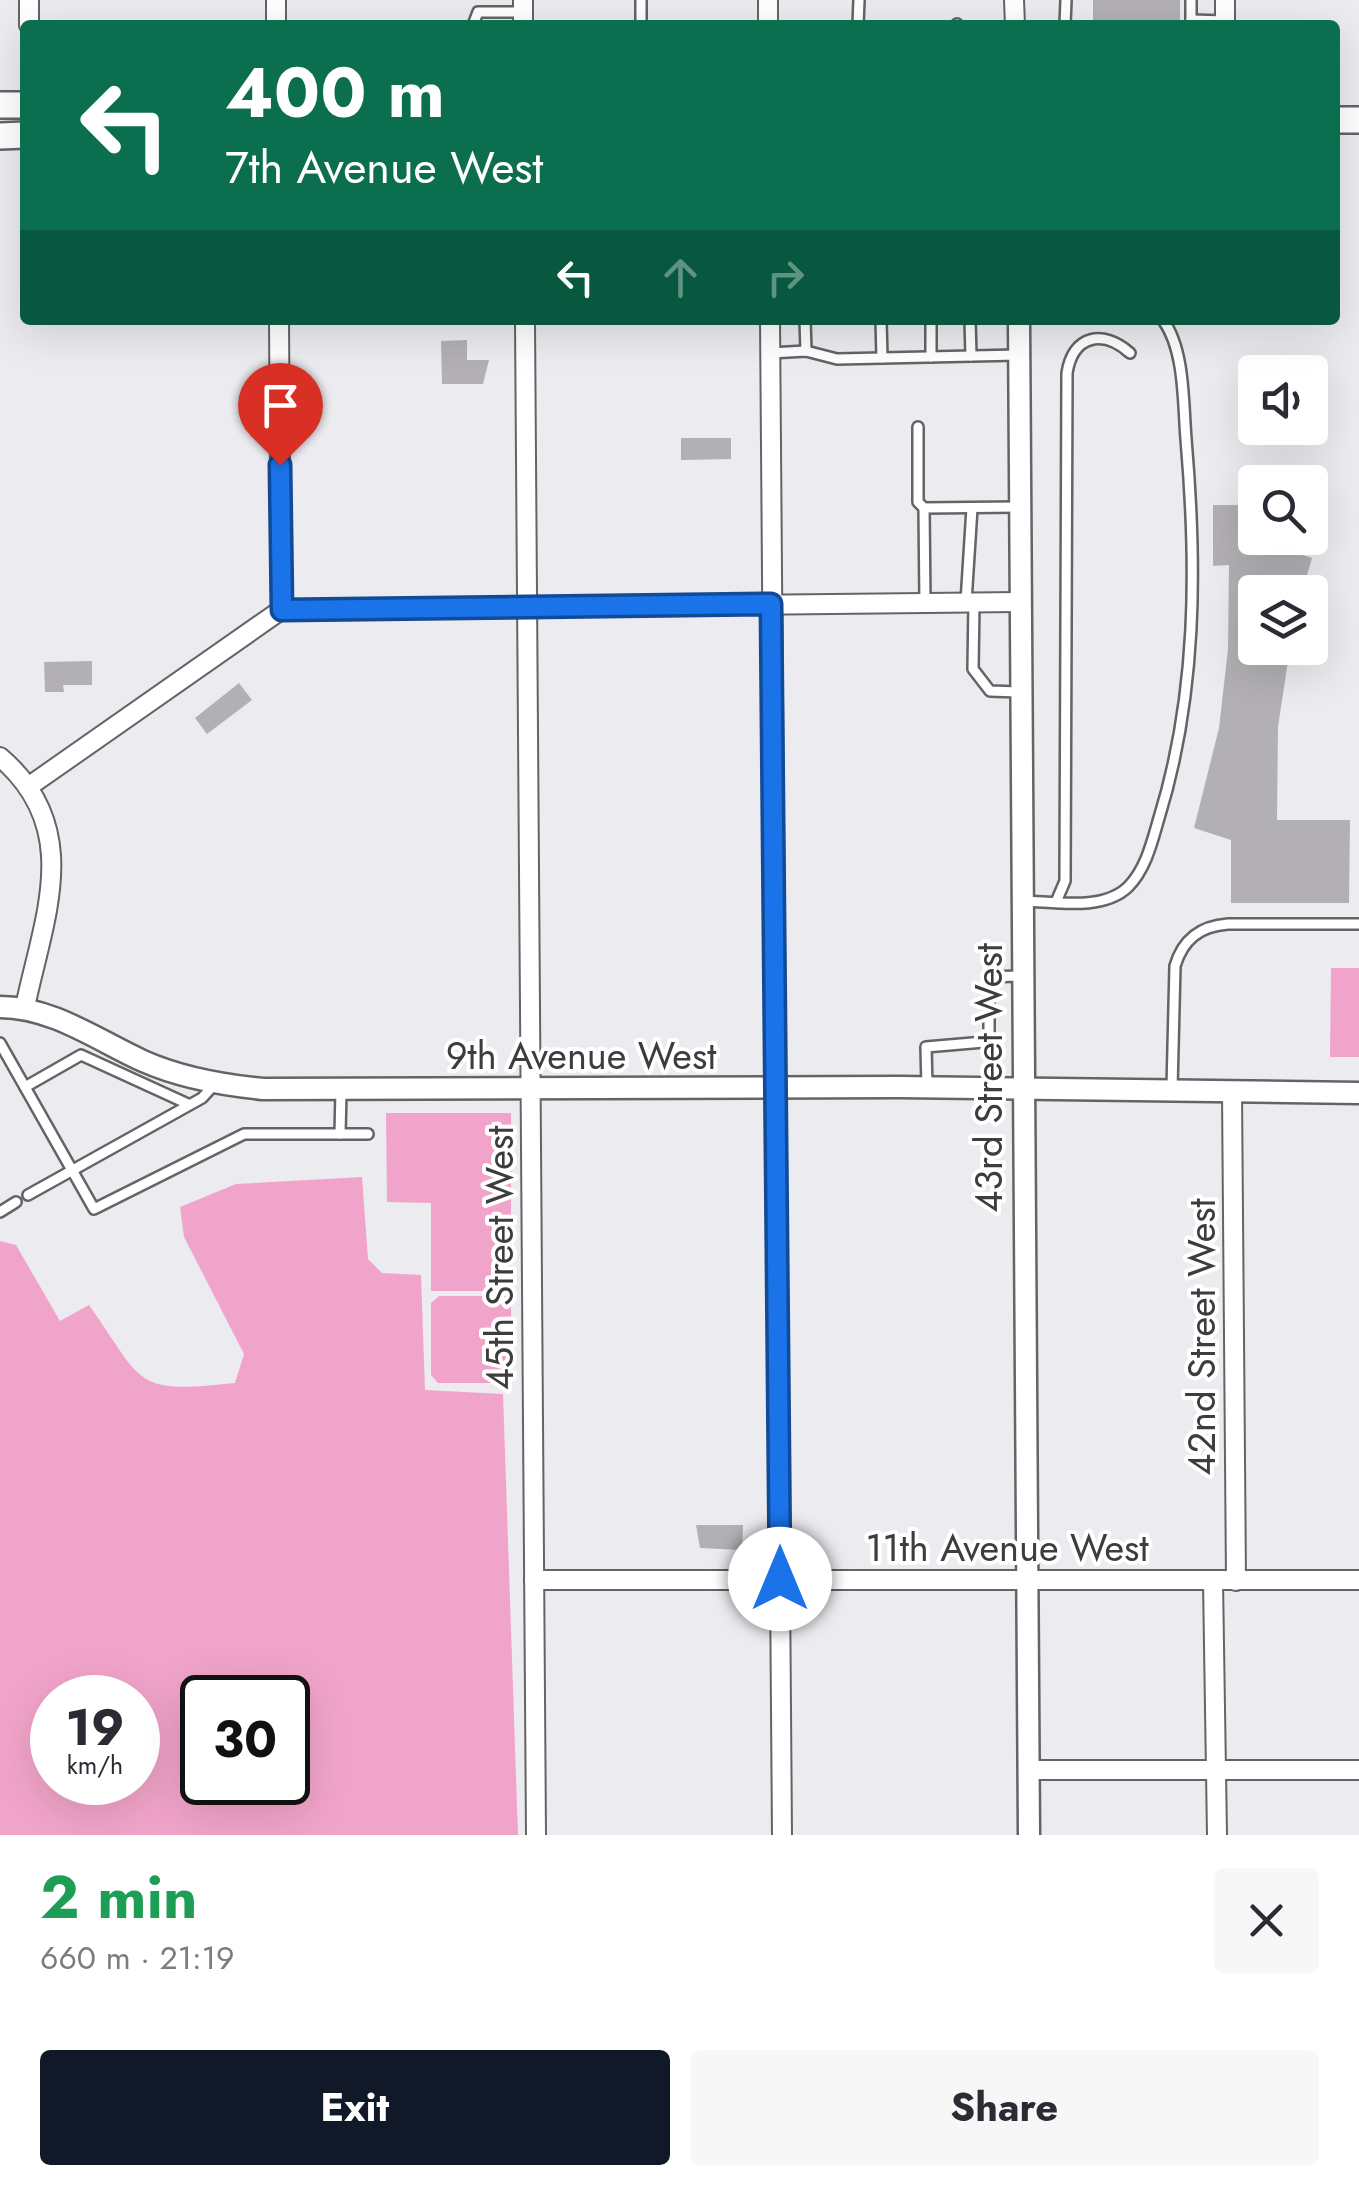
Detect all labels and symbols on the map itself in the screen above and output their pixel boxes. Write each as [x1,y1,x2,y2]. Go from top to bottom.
pin [238,363,323,466]
street label: 43rd Street West [961,943,1016,1213]
street label: 9th Avenue West [446,1028,716,1083]
street label: 45th Street West [472,1126,527,1390]
street label: 42nd Street West [1174,1198,1229,1476]
street label: 11th Avenue West [865,1520,1149,1575]
position arrow [728,1527,832,1631]
speed limit sign: 30 [180,1675,310,1805]

